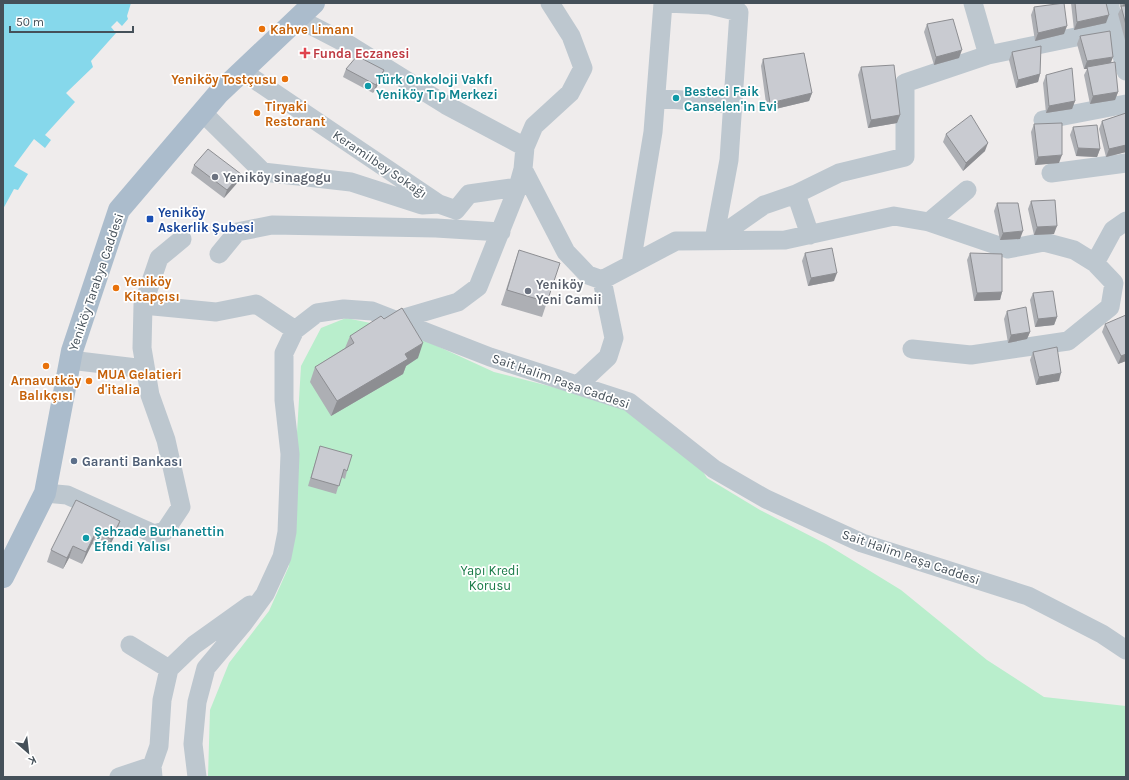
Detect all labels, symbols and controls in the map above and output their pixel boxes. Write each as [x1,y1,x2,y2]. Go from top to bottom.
scale bar [10,8,133,34]
text: 50 m [16,15,44,29]
place label: Kahve Limanı [270,22,354,37]
marker: Kahve Limanı [257,24,267,34]
place label: Funda Eczanesi [313,46,410,61]
marker: Funda Eczanesi [300,48,310,58]
place label: Yeniköy Tostçusu [171,72,277,87]
place label: Türk Onkoloji Vakfı Yeniköy Tıp Merkezi [376,72,498,102]
marker: Yeniköy Tostçusu [280,74,290,84]
marker: Türk Onkoloji Vakfı Yeniköy Tıp Merkezi [363,81,373,91]
place label: Besteci Faik Canselen'in Evi [684,84,777,114]
marker: Besteci Faik Canselen'in Evi [671,93,681,103]
place label: Tiryaki Restorant [265,99,326,129]
marker: Tiryaki Restorant [252,108,262,118]
street label: Keramilbey Sokağı [330,127,430,201]
place label: Yeniköy sinagogu [223,170,331,185]
marker: Yeniköy sinagogu [210,172,220,182]
place label: Yeniköy Askerlik Şubesi [158,205,254,235]
street label: Yeniköy Tarabya Caddesi [65,211,127,353]
marker: Yeniköy Askerlik Şubesi [145,214,155,224]
place label: Yeniköy Kitapçısı [124,274,180,304]
place label: Yeniköy Yeni Camii [536,277,602,307]
marker: Yeniköy Kitapçısı [111,283,121,293]
marker: Yeniköy Yeni Camii [523,286,533,296]
street label: Sait Halim Paşa Caddesi [490,350,632,412]
marker: Arnavutköy Balıkçısı [41,361,51,371]
place label: MUA Gelatieri d'italia [97,367,182,397]
place label: Arnavutköy Balıkçısı [11,373,82,403]
marker: MUA Gelatieri d'italia [84,376,94,386]
place label: Garanti Bankası [82,454,182,469]
marker: Garanti Bankası [69,456,79,466]
place label: Şehzade Burhanettin Efendi Yalısı [94,524,224,554]
street label: Sait Halim Paşa Caddesi [840,526,982,588]
marker: Şehzade Burhanettin Efendi Yalısı [81,533,91,543]
park label: Yapı Kredi Korusu [461,563,519,593]
north arrow [8,732,48,772]
text: K [26,753,39,768]

